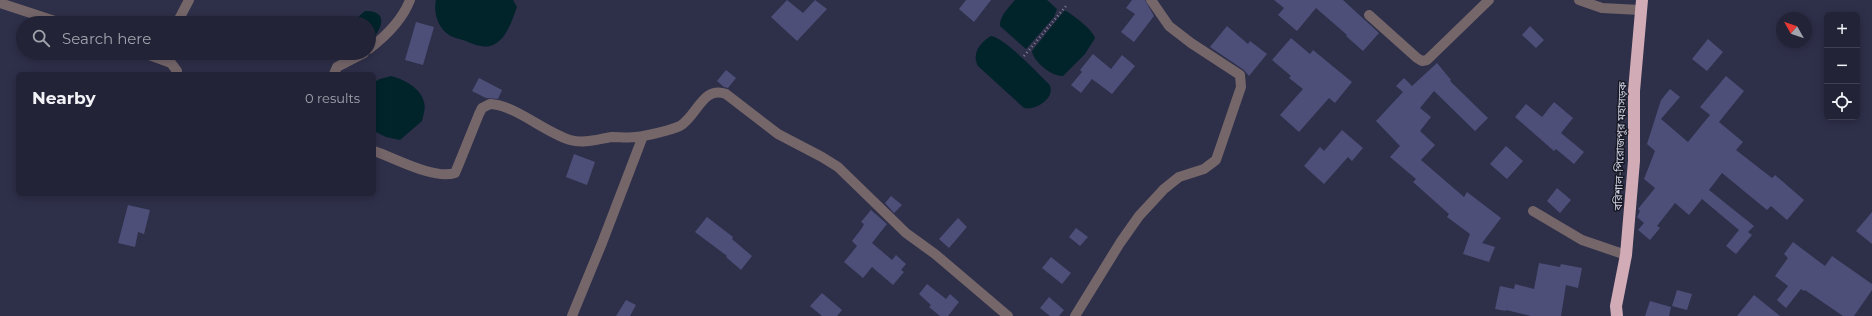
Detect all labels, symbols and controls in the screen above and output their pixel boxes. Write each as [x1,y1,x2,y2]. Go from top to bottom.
north arrow [1776,12,1812,48]
map controls [1824,12,1860,120]
button: + [1824,12,1860,48]
search box [16,16,376,60]
icon: search [30,27,52,49]
text: Search here [62,29,151,48]
button: − [1824,48,1860,84]
street label: বরিশাল-পিরোজপুর মহাসড়ক [1611,81,1629,212]
button: locate [1824,84,1860,120]
text: Nearby [32,88,96,108]
text: 0 results [305,90,360,106]

